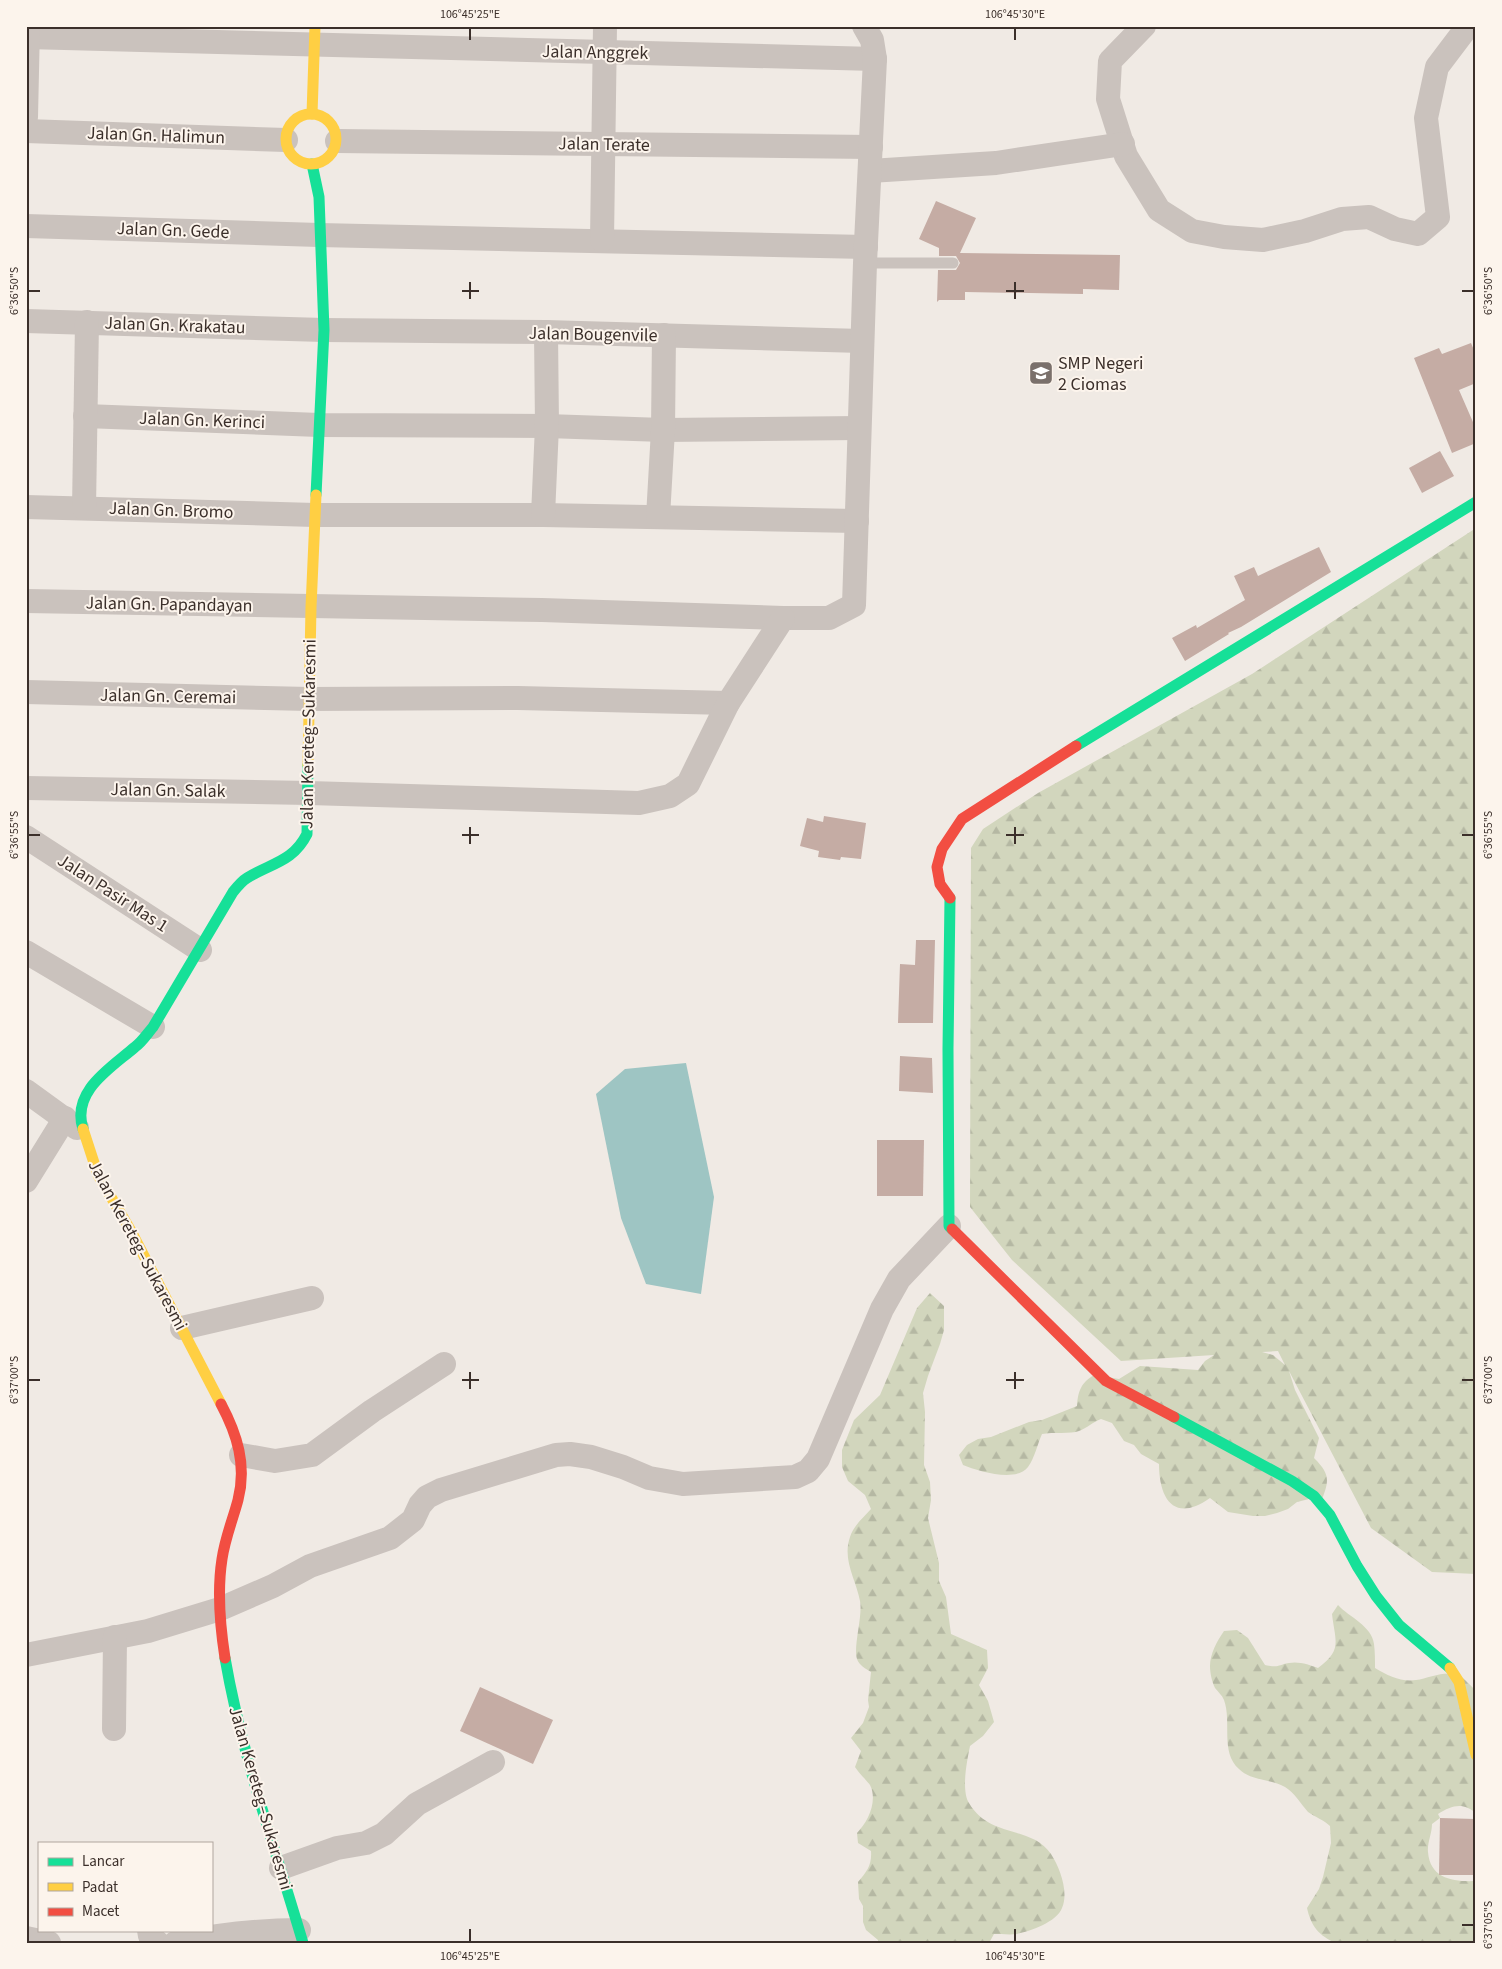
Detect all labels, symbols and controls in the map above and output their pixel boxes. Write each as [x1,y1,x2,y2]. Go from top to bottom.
text: 106°45'25"E [440,6,500,23]
text: 106°45'30"E [985,6,1045,23]
street label: Jalan Anggrek [542,39,649,66]
street label: Jalan Gn. Halimun [86,121,225,150]
street label: Jalan Terate [558,131,650,158]
street label: Jalan Gn. Gede [116,216,230,245]
text: 6°36'50"S [6,267,23,315]
text: 6°36'50"S [1480,267,1497,315]
street label: Jalan Gn. Krakatau [104,311,246,340]
street label: Jalan Bougenvile [528,321,658,348]
place label: SMP Negeri 2 Ciomas [1058,351,1143,397]
school or university icon: SMP Negeri 2 Ciomas [1028,360,1054,386]
street label: Jalan Gn. Kerinci [138,406,265,435]
street label: Jalan Gn. Bromo [108,496,234,525]
street label: Jalan Gn. Papandayan [85,591,253,618]
street label: Jalan Kereteg–Sukaresmi [294,639,323,829]
street label: Jalan Gn. Ceremai [100,683,236,710]
street label: Jalan Gn. Salak [110,777,226,804]
text: 6°36'55"S [6,811,23,859]
text: 6°36'55"S [1480,811,1497,859]
street label: Jalan Pasir Mas 1 [53,848,173,939]
street label: Jalan Kereteg–Sukaresmi [82,1156,193,1335]
text: 6°37'00"S [6,1356,23,1404]
text: 6°37'00"S [1480,1356,1497,1404]
street label: Jalan Kereteg–Sukaresmi [222,1703,299,1893]
legend [38,1842,212,1932]
text: Lancar [82,1851,125,1872]
text: Padat [82,1877,118,1898]
text: Macet [82,1901,119,1922]
text: 6°37'05"S [1480,1901,1497,1949]
text: 106°45'25"E [440,1948,500,1965]
text: 106°45'30"E [985,1948,1045,1965]

